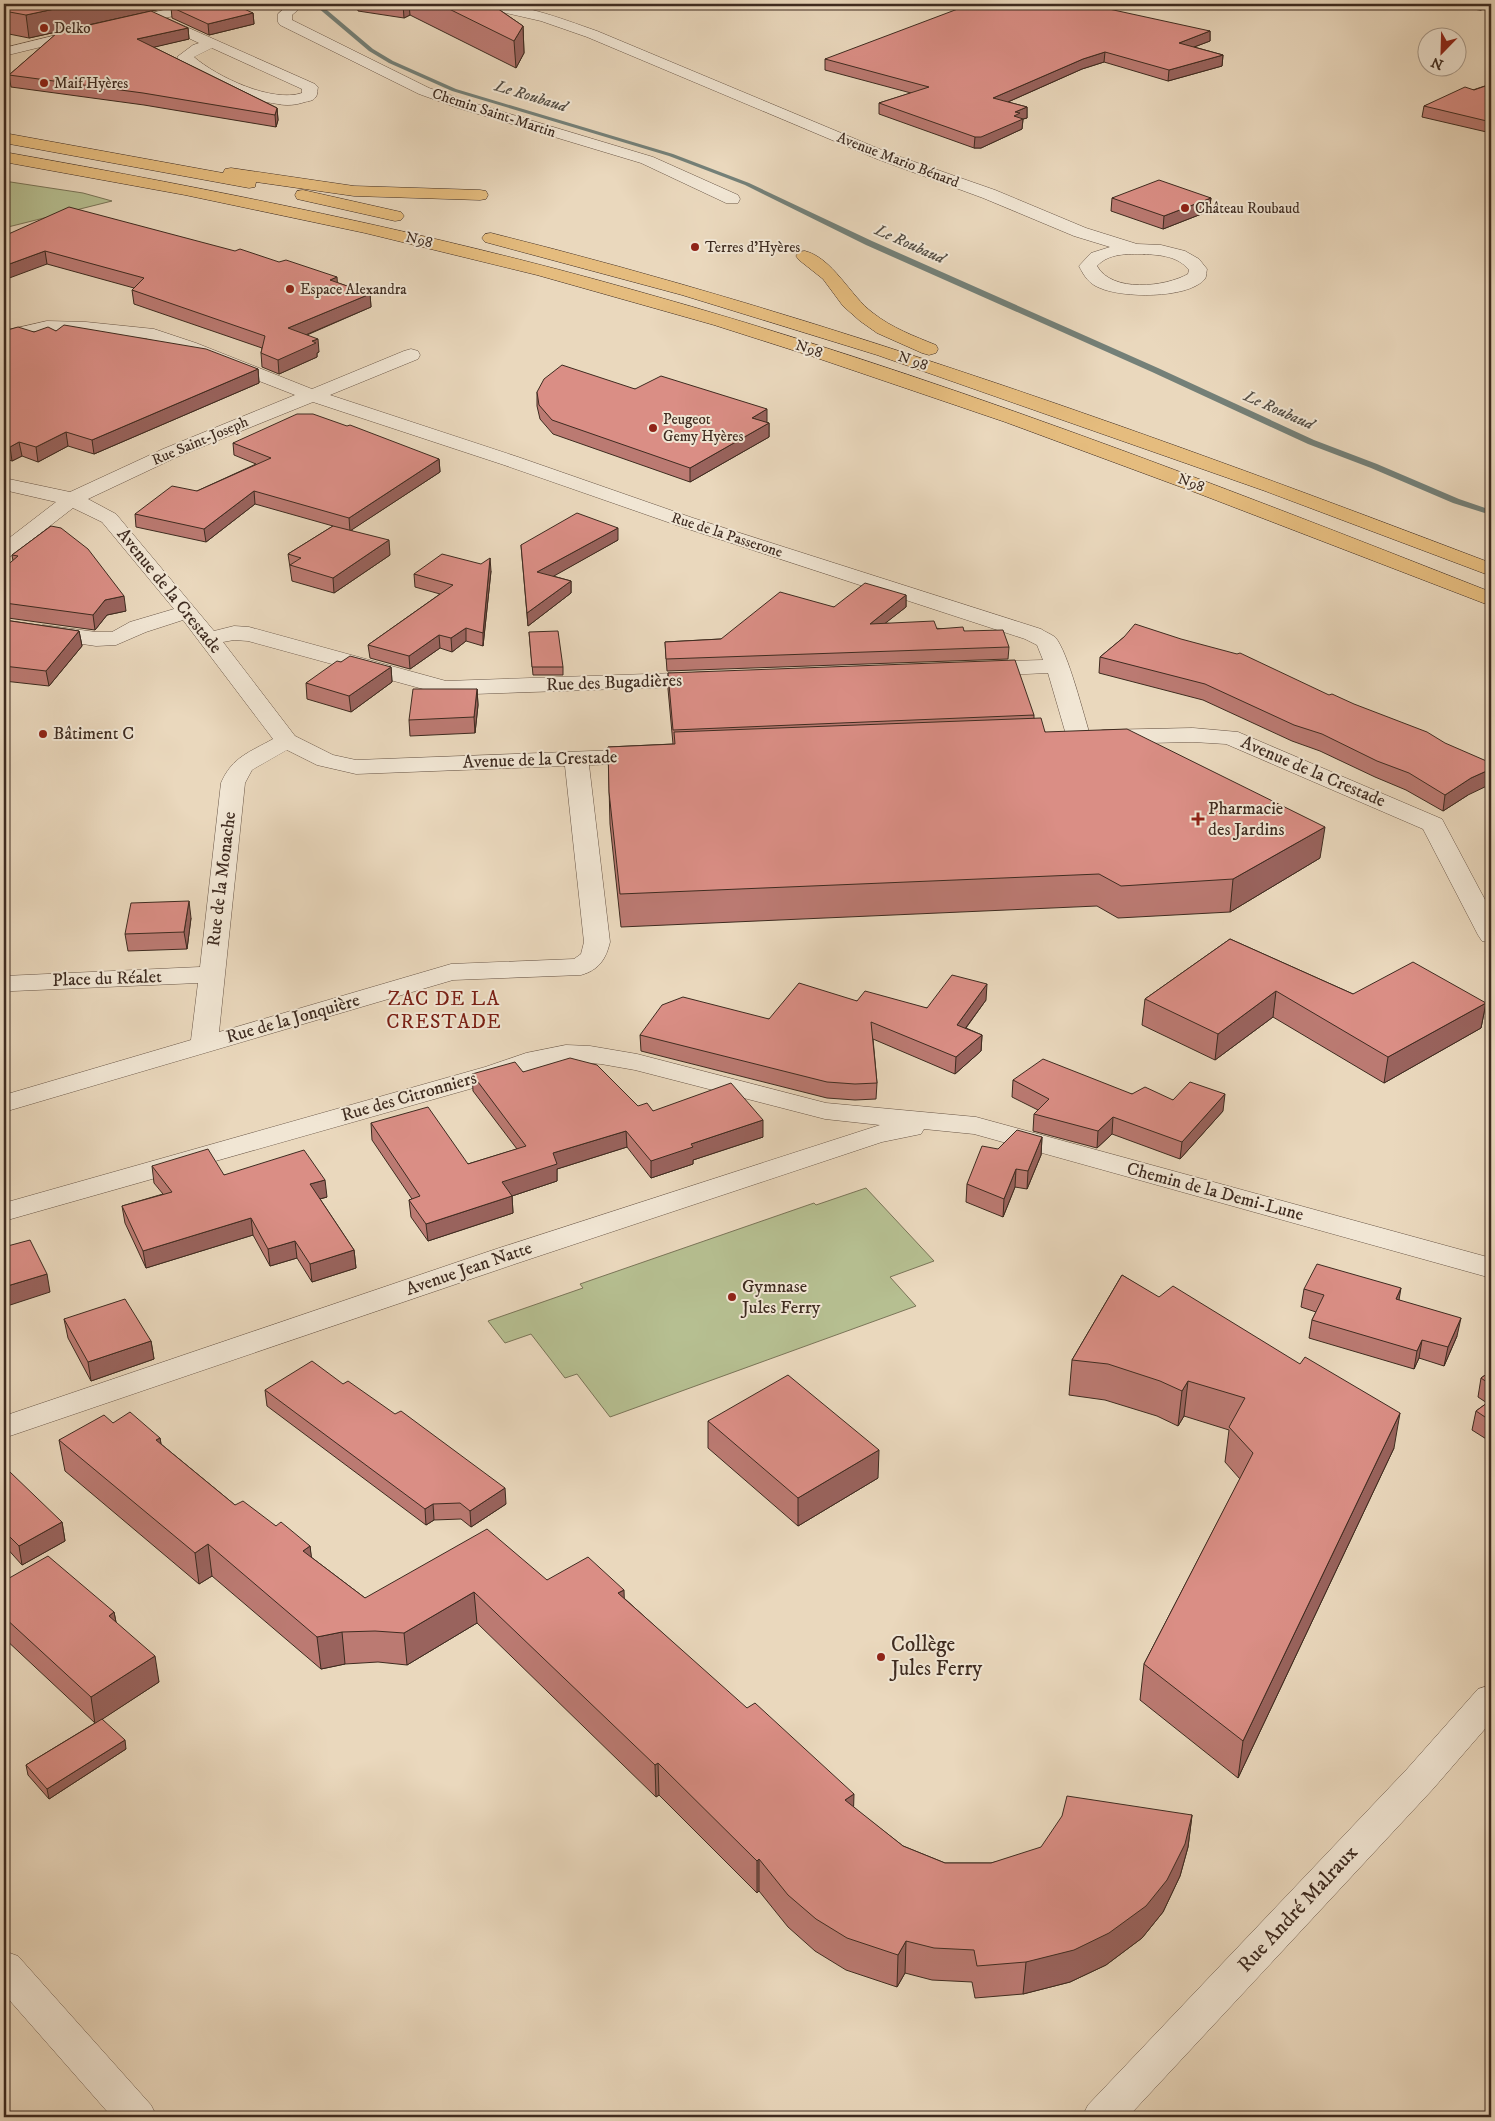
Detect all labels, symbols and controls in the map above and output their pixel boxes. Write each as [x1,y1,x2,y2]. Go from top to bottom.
place label: Delko [54,19,90,38]
marker: Delko [38,22,50,34]
north arrow [1418,28,1468,78]
text: N [1428,52,1446,74]
place label: Maif Hyères [54,74,128,93]
water label: Le Roubaud [492,75,572,117]
marker: Maif Hyères [38,77,50,89]
street label: Chemin Saint-Martin [430,84,558,142]
street label: Avenue Mario Bénard [834,128,962,192]
place label: Château Roubaud [1195,199,1300,218]
marker: Château Roubaud [1179,202,1191,214]
water label: Le Roubaud [871,219,950,269]
street label: N98 [404,228,434,252]
place label: Terres d'Hyères [705,238,800,257]
marker: Terres d'Hyères [689,241,701,253]
place label: Espace Alexandra [300,280,407,299]
marker: Espace Alexandra [284,283,296,295]
street label: N98 [793,336,825,362]
street label: N 98 [895,347,931,375]
water label: Le Roubaud [1240,385,1319,435]
place label: Peugeot Gemy Hyères [663,410,744,446]
street label: Rue Saint-Joseph [149,412,251,470]
marker: Peugeot Gemy Hyères [647,422,659,434]
street label: N98 [1175,469,1207,497]
street label: Rue de la Passerone [669,508,785,562]
street label: Avenue de la Crestade [112,524,226,658]
street label: Rue des Bugadières [546,670,682,696]
place label: Bâtiment C [53,723,134,745]
marker: Bâtiment C [37,728,49,740]
street label: Avenue de la Crestade [1237,732,1389,812]
street label: Avenue de la Crestade [462,746,618,774]
place label: Pharmacie des Jardins [1208,798,1284,841]
street label: Rue de la Monache [203,810,241,948]
marker: Pharmacie des Jardins [1192,813,1204,825]
street label: Place du Réalet [52,966,162,992]
district label: ZAC DE LA CRESTADE [386,987,502,1035]
street label: Rue de la Jonquière [224,989,362,1049]
street label: Rue des Citronniers [339,1067,479,1127]
street label: Chemin de la Demi-Lune [1124,1158,1306,1226]
street label: Avenue Jean Natte [403,1237,535,1301]
place label: Gymnase Jules Ferry [740,1276,821,1319]
marker: Gymnase Jules Ferry [726,1291,738,1303]
place label: Collège Jules Ferry [889,1632,983,1682]
marker: Collège Jules Ferry [875,1651,887,1663]
street label: Rue André Malraux [1232,1840,1364,1978]

